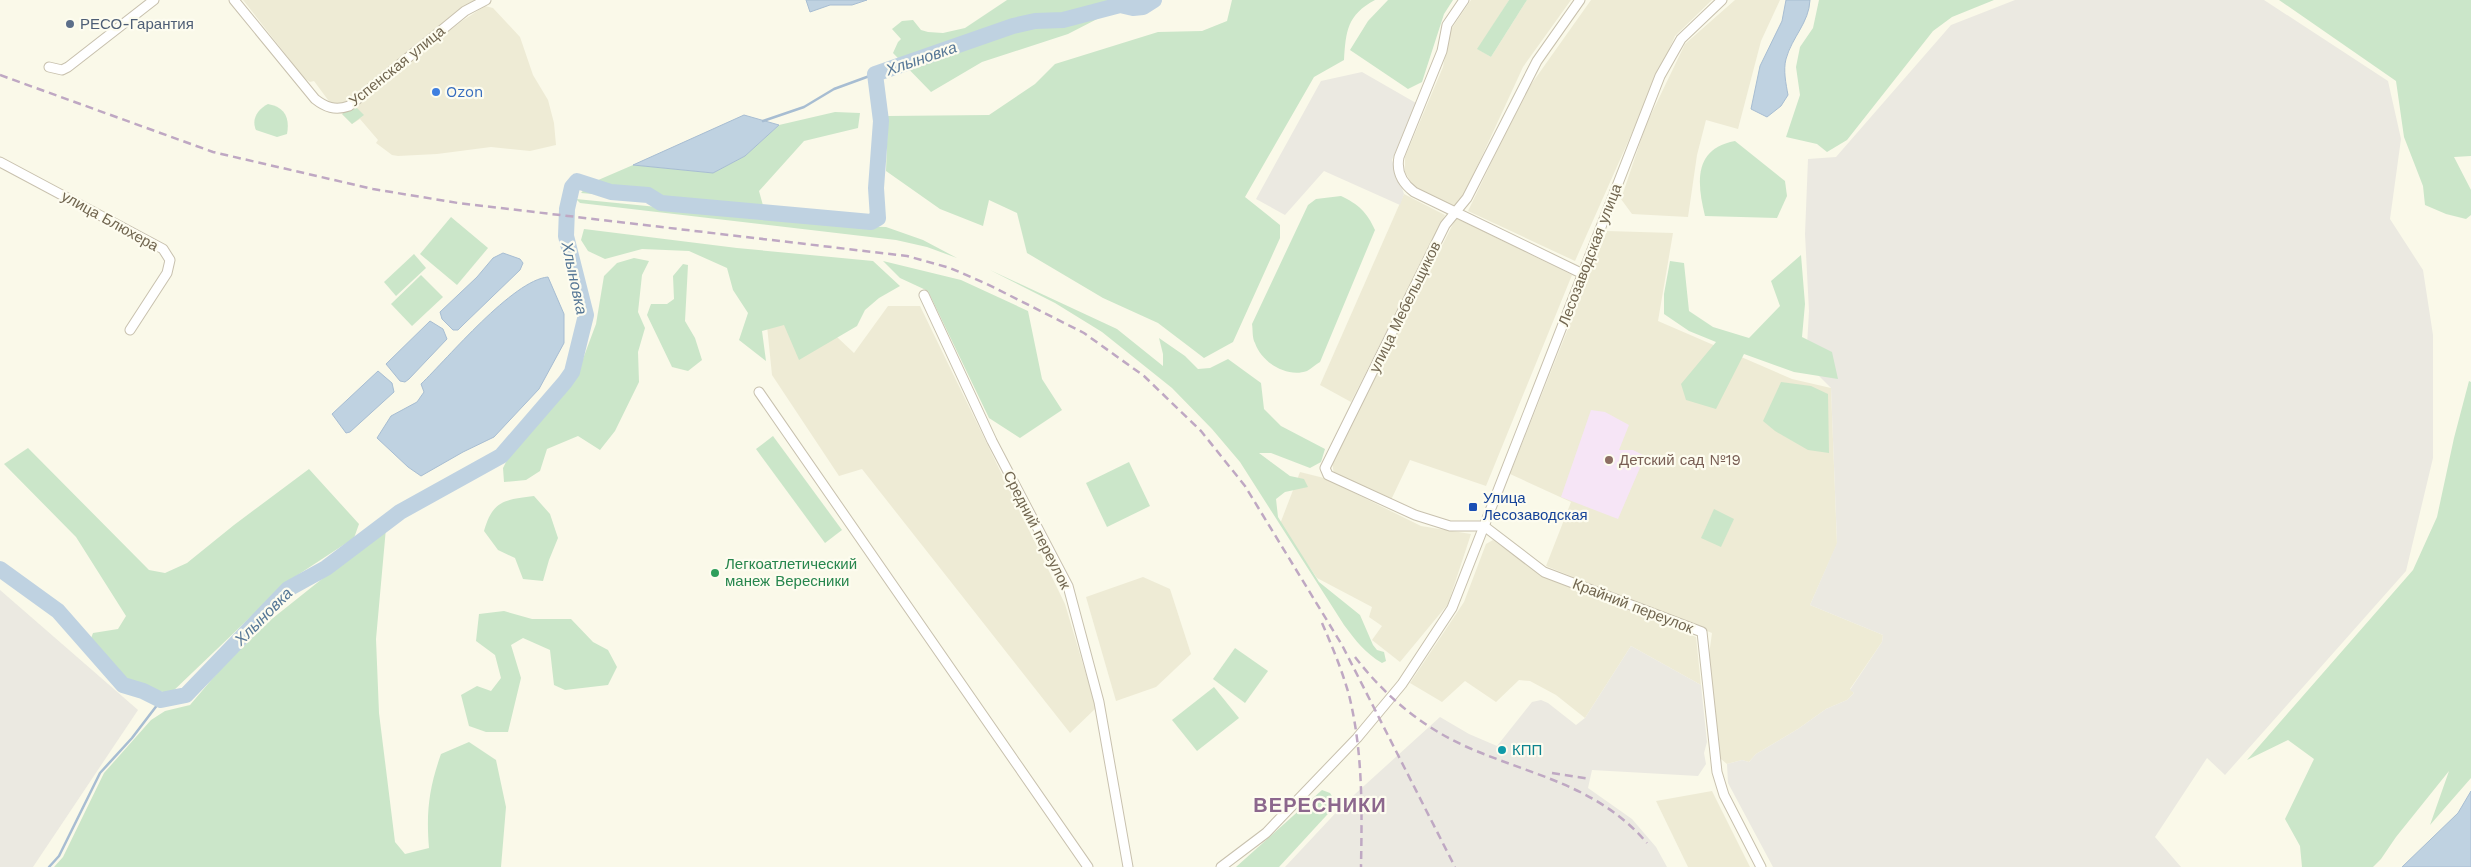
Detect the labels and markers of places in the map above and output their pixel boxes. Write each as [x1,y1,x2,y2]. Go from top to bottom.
place label: РЕСО-Гарантия [80,15,194,33]
marker: РЕСО-Гарантия [64,18,76,30]
place label: Ozon [446,83,483,101]
marker: Ozon [430,86,442,98]
place label: Детский сад №19 [1619,451,1741,469]
marker: Детский сад №19 [1603,454,1615,466]
place label: Улица Лесозаводская [1483,489,1588,524]
marker: Улица Лесозаводская [1467,501,1479,513]
place label: Легкоатлетический манеж Вересники [725,555,857,590]
marker: Легкоатлетический манеж Вересники [709,567,721,579]
place label: КПП [1512,741,1542,759]
marker: КПП [1496,744,1508,756]

